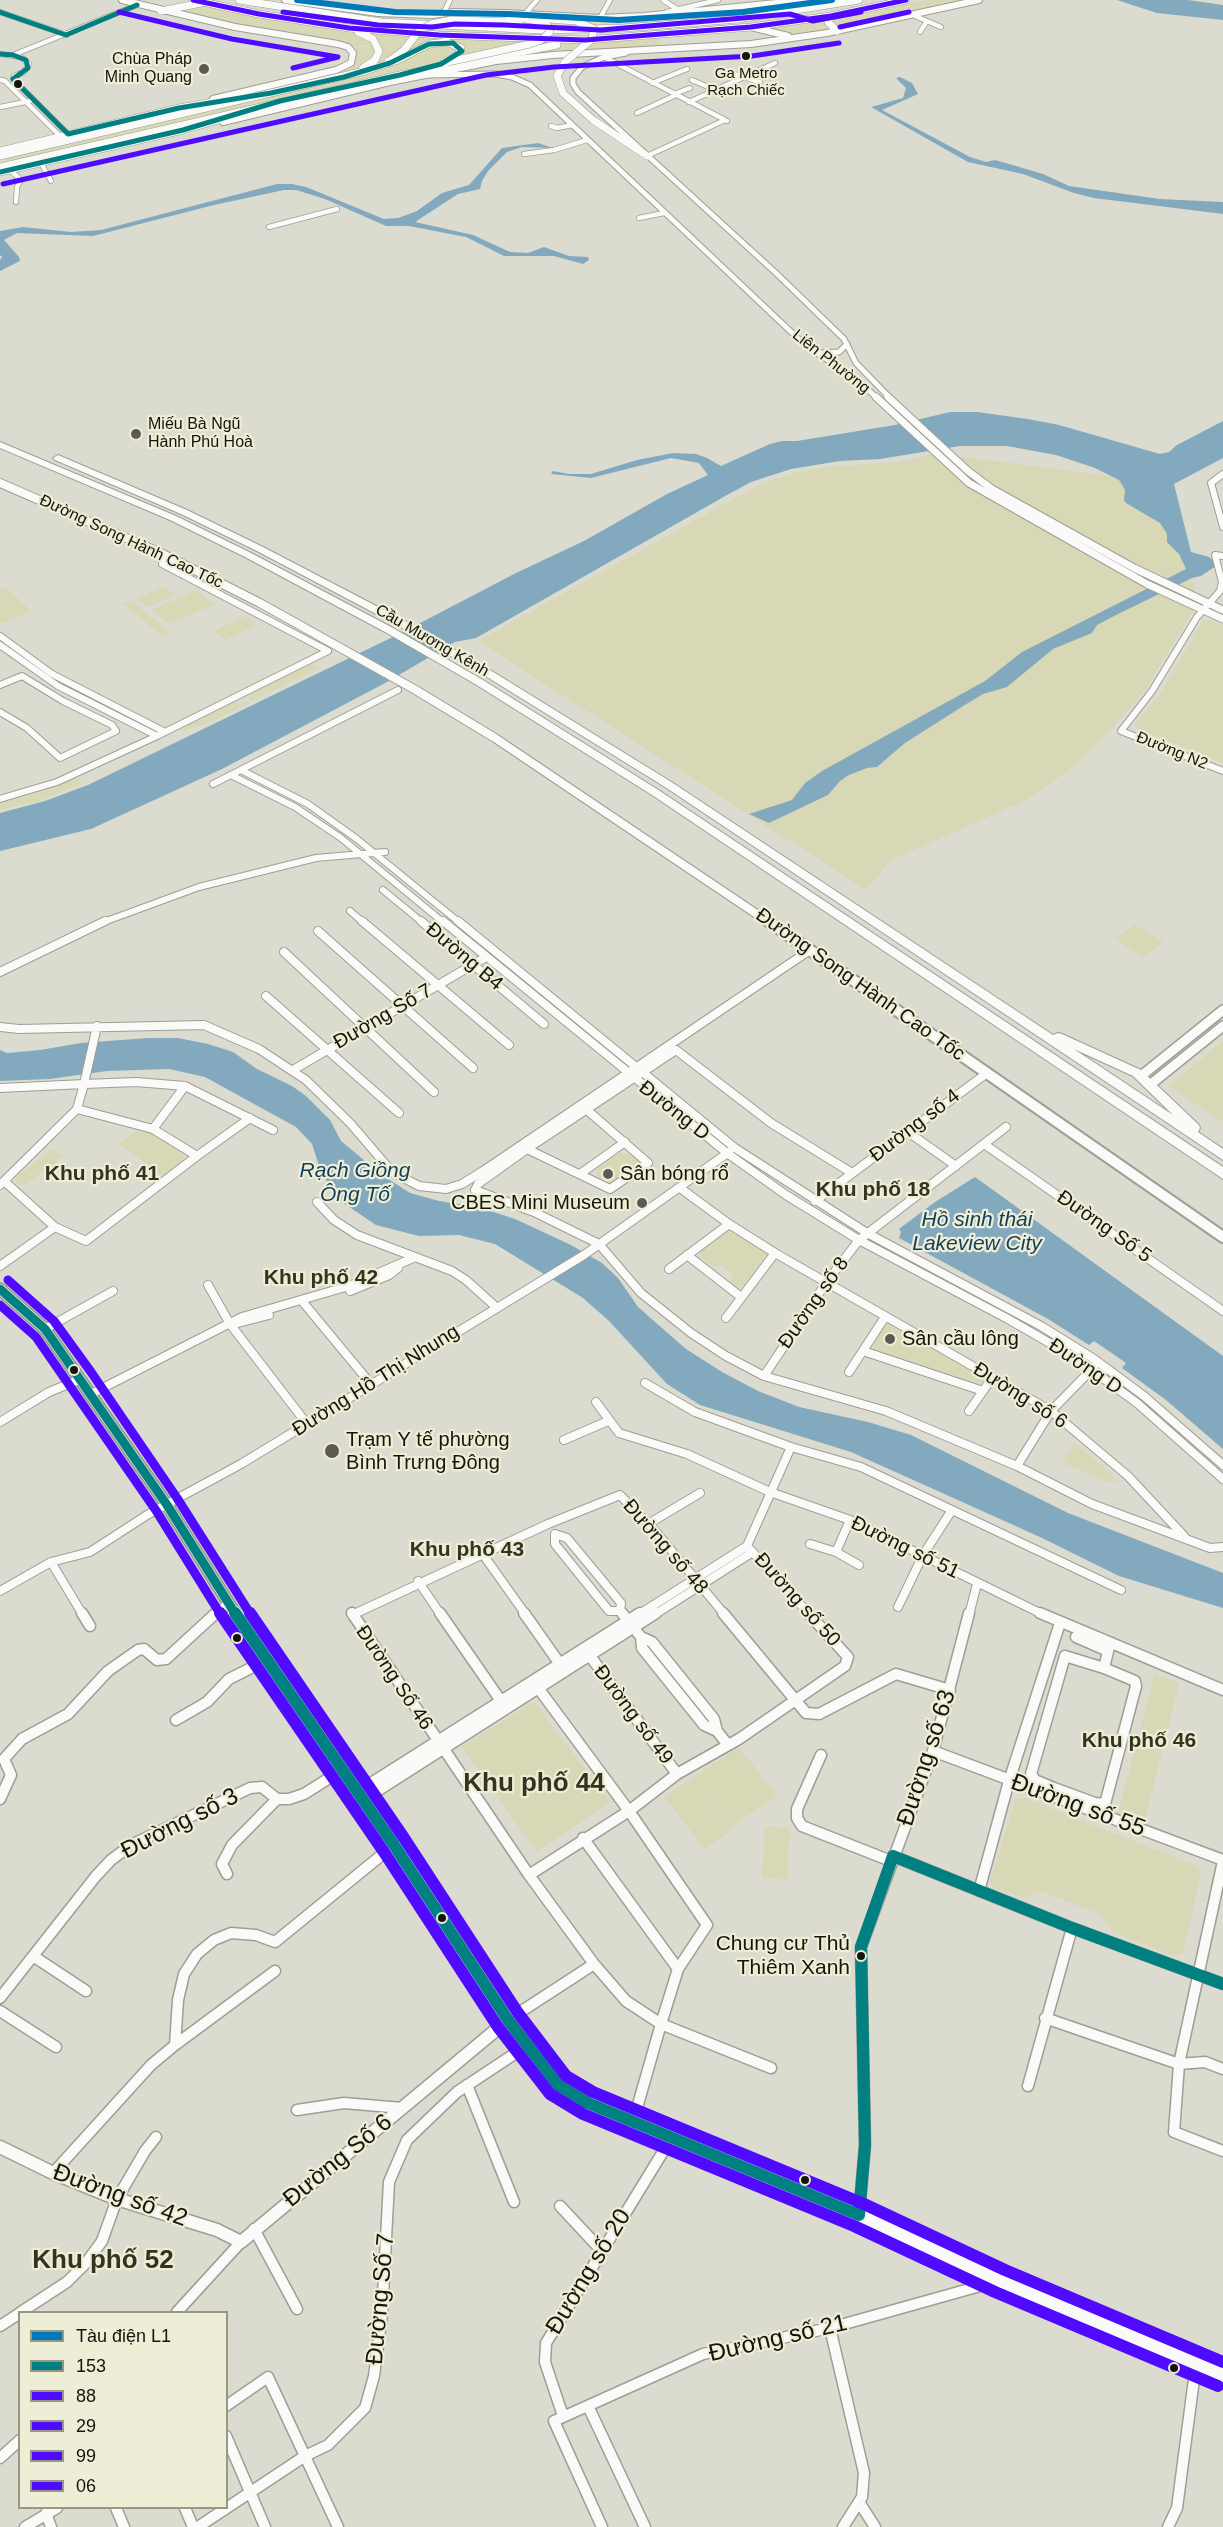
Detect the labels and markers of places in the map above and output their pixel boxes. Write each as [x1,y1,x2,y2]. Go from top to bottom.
place label: Chùa Pháp Minh Quang [105,50,192,88]
marker: Ga Metro Rạch Chiếc [740,50,752,62]
marker: Chùa Pháp Minh Quang [197,62,211,76]
place label: Ga Metro Rạch Chiếc [707,65,785,100]
unlabelled marker [12,78,24,90]
place label: Miếu Bà Ngũ Hành Phú Hoà [148,415,253,453]
marker: Miếu Bà Ngũ Hành Phú Hoà [129,427,143,441]
place label: Sân bóng rổ [620,1162,729,1186]
marker: Sân bóng rổ [601,1167,615,1181]
place label: CBES Mini Museum [451,1191,630,1215]
marker: CBES Mini Museum [635,1196,649,1210]
place label: Sân cầu lông [902,1327,1019,1351]
marker: Sân cầu lông [883,1332,897,1346]
unlabelled marker [68,1364,80,1376]
place label: Trạm Y tế phường Bình Trưng Đông [346,1428,510,1475]
marker: Trạm Y tế phường Bình Trưng Đông [323,1442,341,1460]
unlabelled marker [231,1632,243,1644]
unlabelled marker [436,1912,448,1924]
place label: Chung cư Thủ Thiêm Xanh [716,1931,850,1981]
marker: Chung cư Thủ Thiêm Xanh [855,1950,867,1962]
unlabelled marker [799,2174,811,2186]
unlabelled marker [1168,2362,1180,2374]

